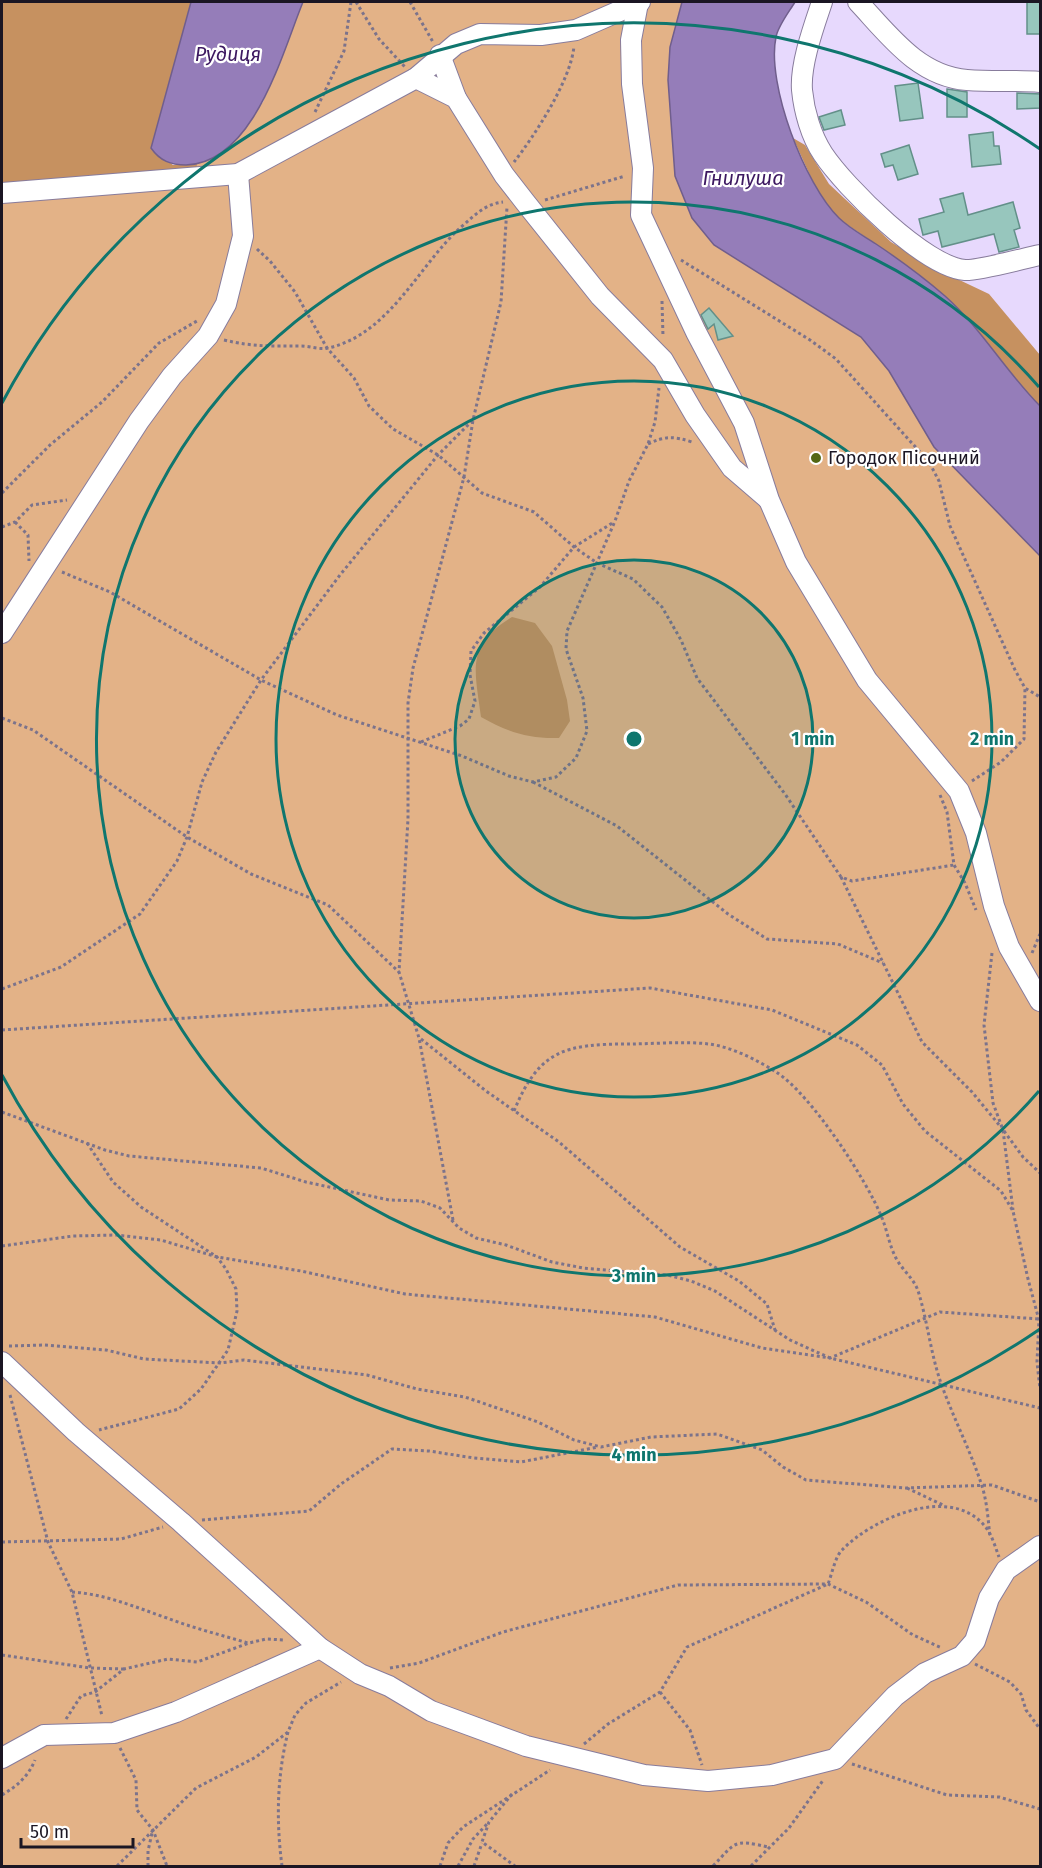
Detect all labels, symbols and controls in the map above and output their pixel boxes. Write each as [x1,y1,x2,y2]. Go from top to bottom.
water label: Рудиця [195,42,261,66]
water label: Гнилуша [702,166,784,190]
place label: Городок Пісочний [828,447,980,469]
marker: Городок Пісочний [809,451,823,465]
text: 1 min [791,728,835,750]
text: 2 min [970,728,1014,750]
centre of rings [624,729,644,749]
text: 3 min [611,1265,656,1287]
text: 4 min [611,1444,657,1466]
scale bar [21,1811,134,1849]
text: 50 m [30,1821,69,1843]

